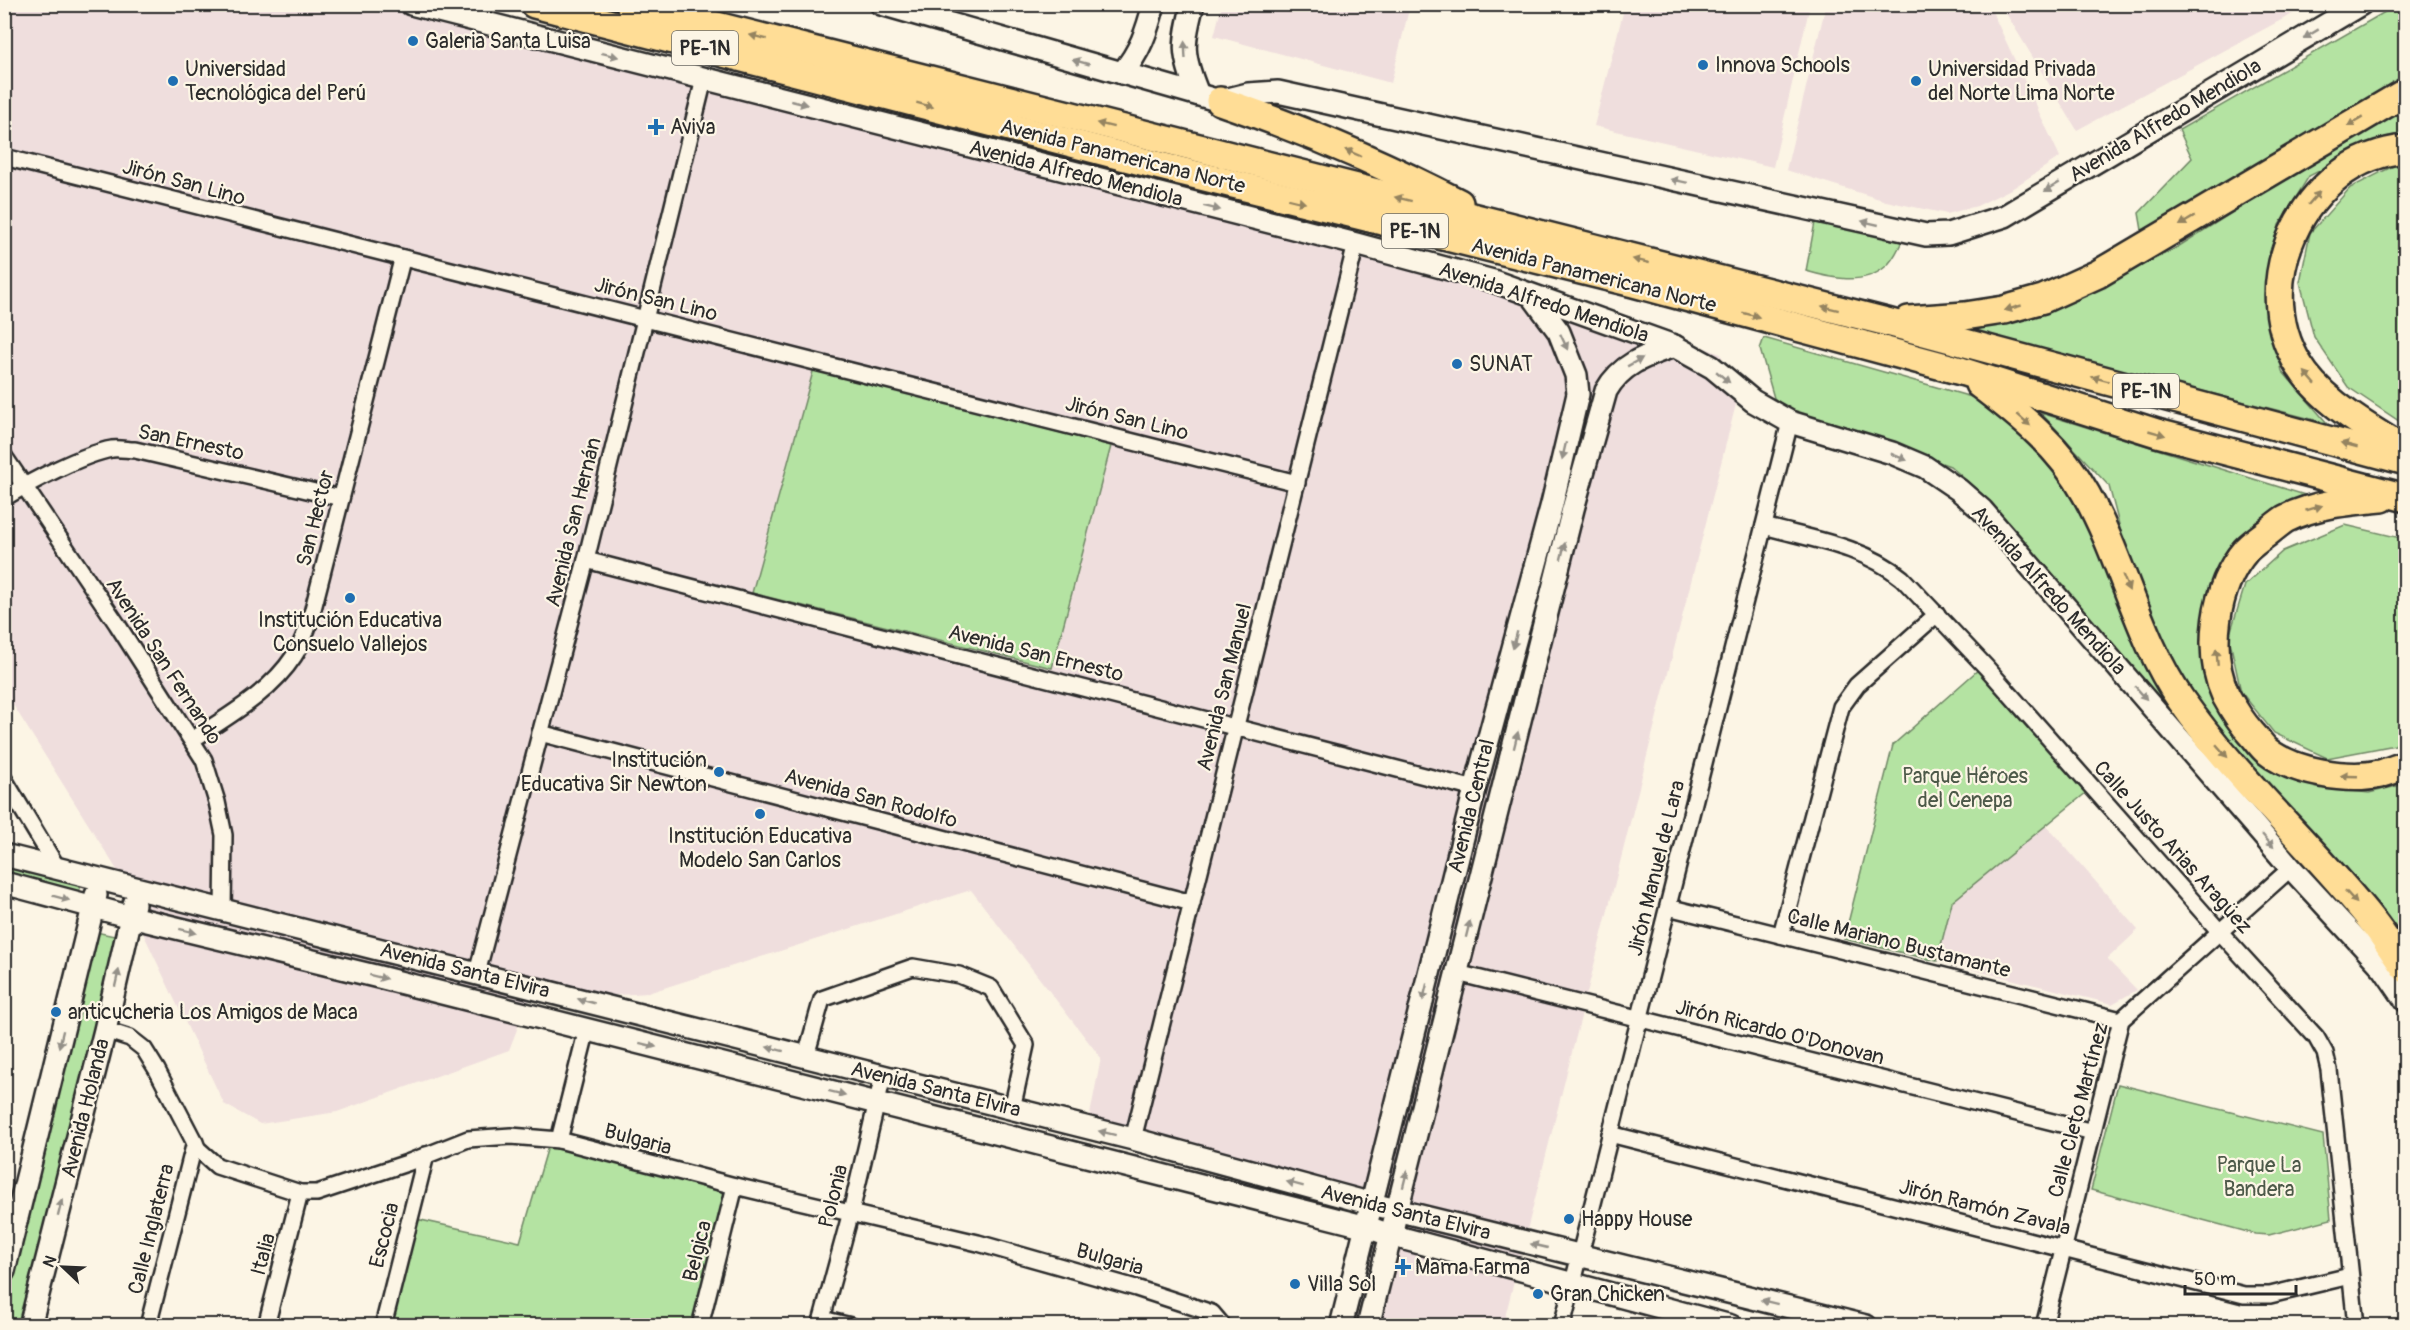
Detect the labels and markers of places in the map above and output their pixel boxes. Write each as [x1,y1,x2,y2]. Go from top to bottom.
place label: Galeria Santa Luisa [425,28,591,55]
marker: Galeria Santa Luisa [406,34,420,48]
place label: Innova Schools [1715,52,1850,79]
place label: Universidad Tecnológica del Perú [185,56,367,107]
place label: Universidad Privada del Norte Lima Norte [1928,56,2115,107]
marker: Innova Schools [1696,58,1710,72]
marker: Universidad Tecnológica del Perú [166,74,180,88]
marker: Universidad Privada del Norte Lima Norte [1909,74,1923,88]
place label: Aviva [670,114,715,141]
marker: Aviva [647,118,665,136]
place label: SUNAT [1469,351,1533,378]
marker: SUNAT [1450,357,1464,371]
marker: Institución Educativa Consuelo Vallejos [343,591,357,605]
place label: Institución Educativa Consuelo Vallejos [258,607,442,658]
place label: Institución Educativa Sir Newton [521,747,707,798]
marker: Institución Educativa Sir Newton [712,765,726,779]
marker: Institución Educativa Modelo San Carlos [753,807,767,821]
place label: Institución Educativa Modelo San Carlos [668,823,852,874]
place label: anticucheria Los Amigos de Maca [68,999,358,1026]
marker: anticucheria Los Amigos de Maca [49,1005,63,1019]
place label: Happy House [1581,1206,1693,1233]
marker: Happy House [1562,1212,1576,1226]
place label: Mama Farma [1415,1254,1530,1281]
marker: Mama Farma [1396,1260,1410,1274]
place label: Villa Sol [1307,1271,1376,1298]
marker: Villa Sol [1288,1277,1302,1291]
place label: Gran Chicken [1550,1281,1665,1308]
marker: Gran Chicken [1531,1287,1545,1301]

